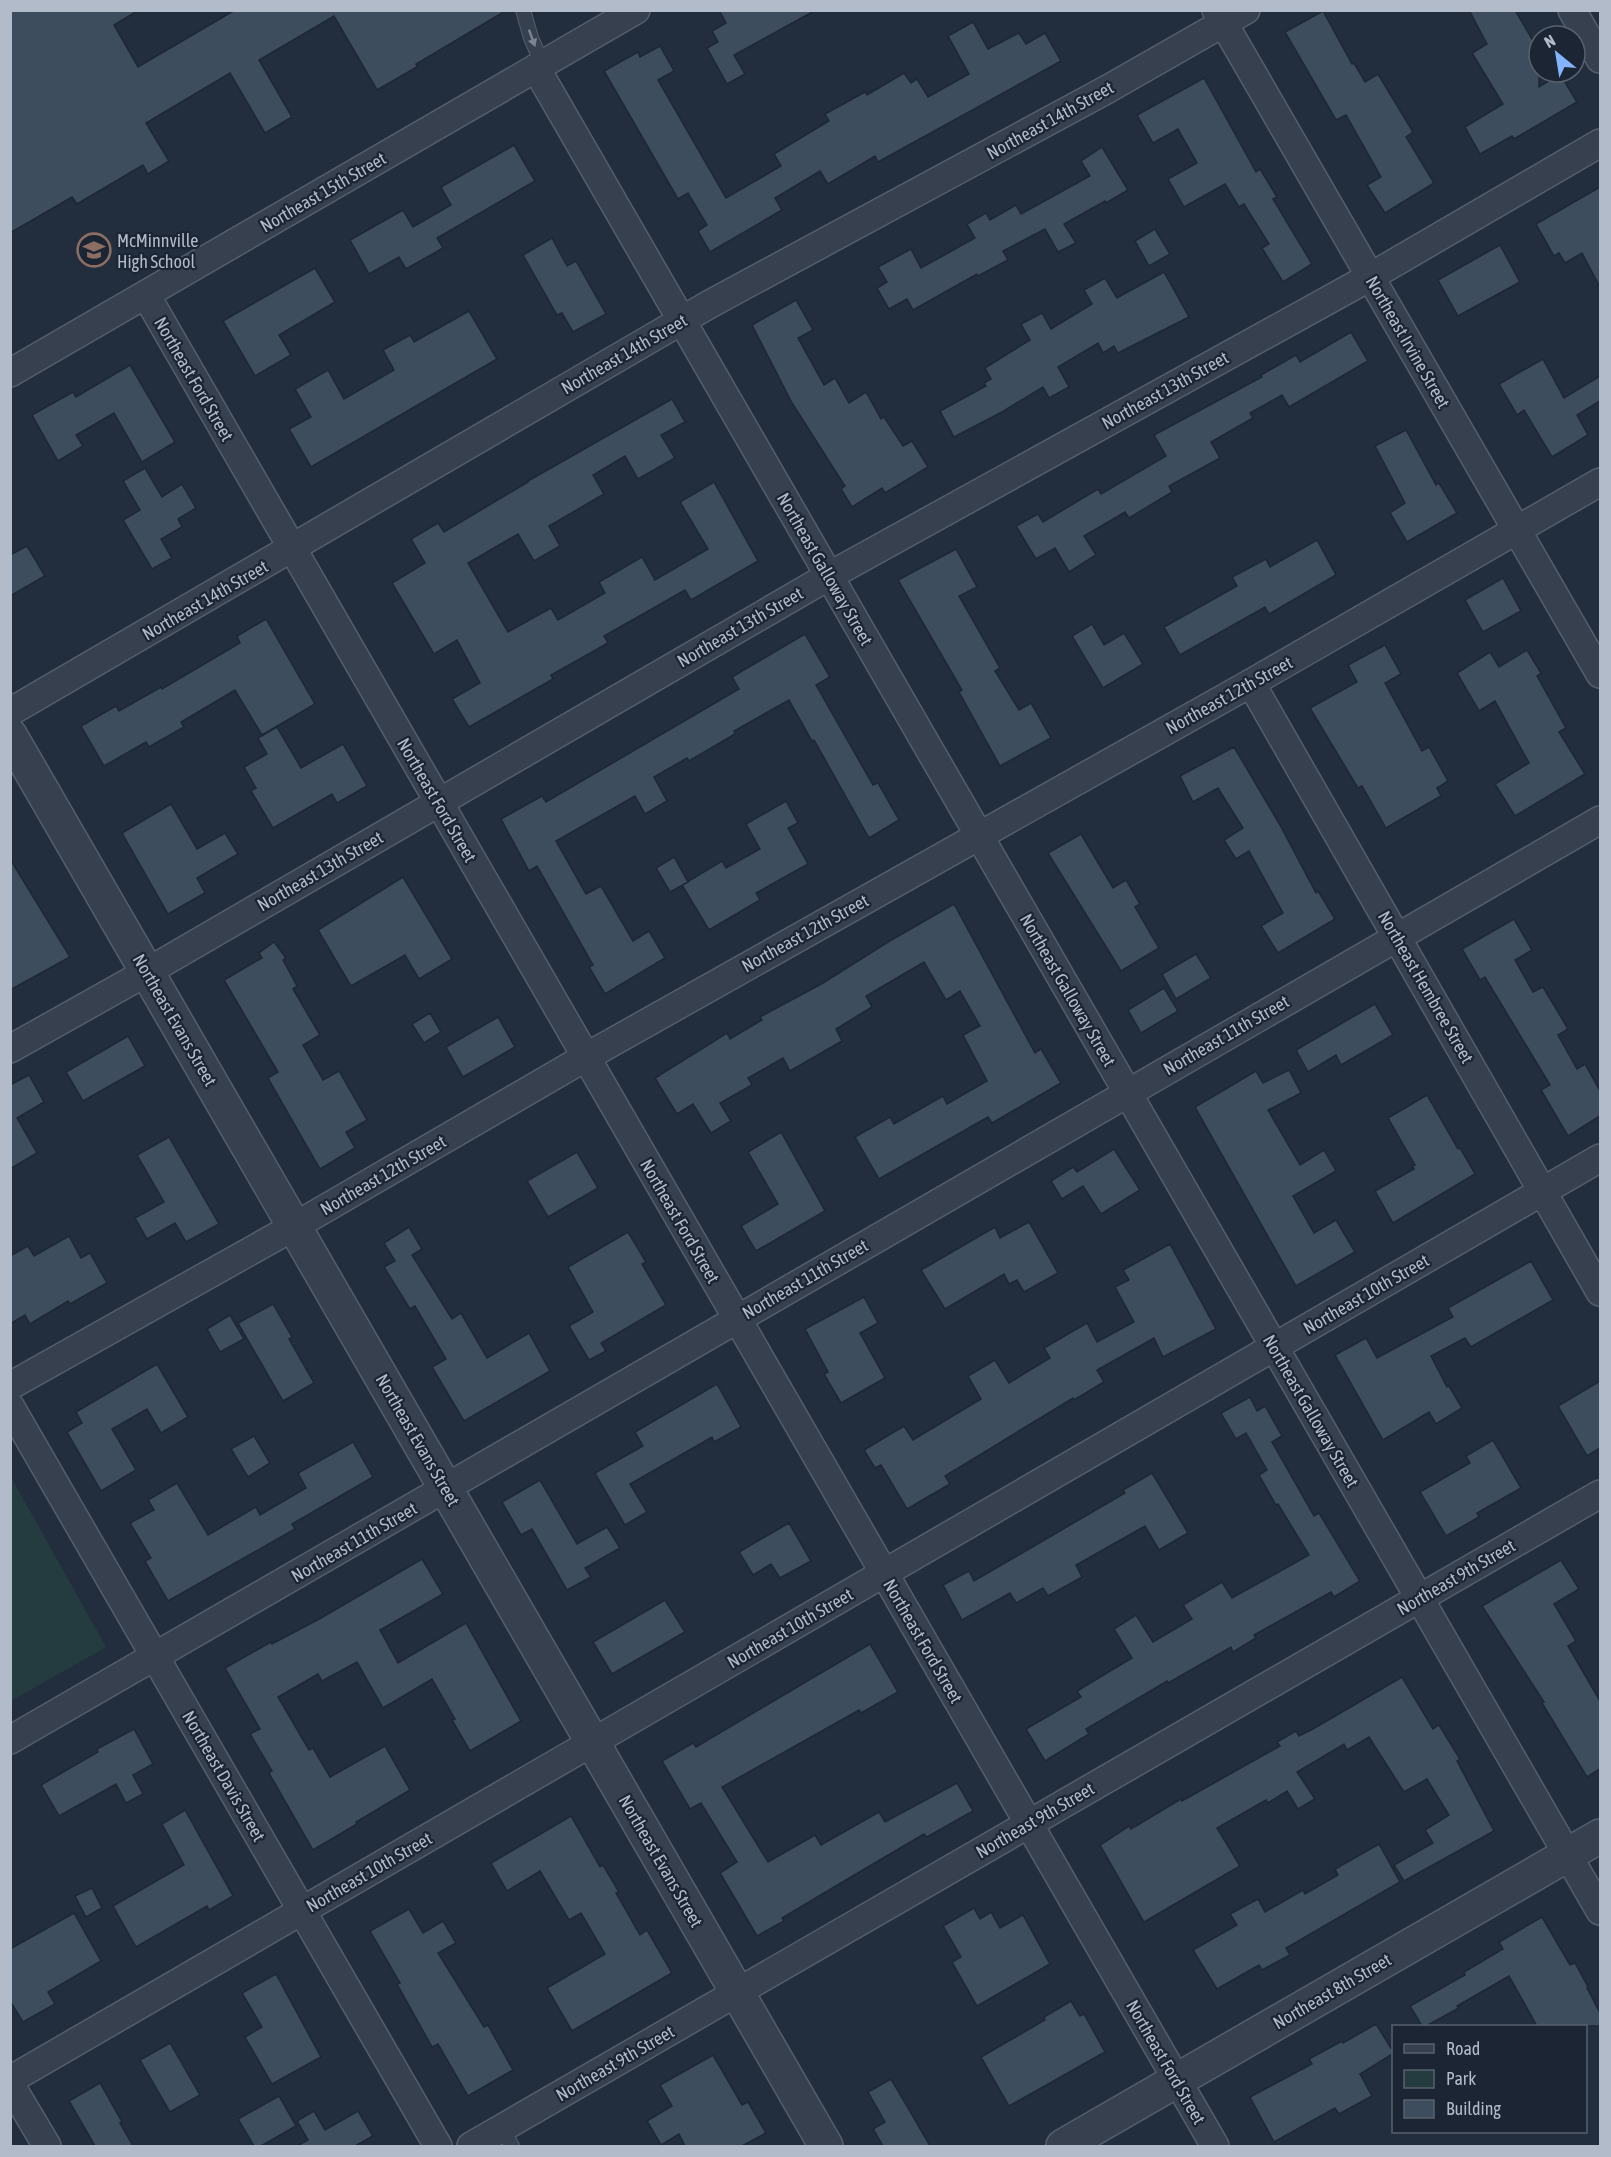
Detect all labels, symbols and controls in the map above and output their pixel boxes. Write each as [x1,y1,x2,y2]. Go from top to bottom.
north arrow [1527,24,1587,84]
one-way arrow [527,29,537,47]
text: N [1541,31,1558,51]
street label: Northeast 14th Street [983,77,1117,163]
street label: Northeast 15th Street [256,148,390,236]
place label: McMinnville High School [117,230,198,272]
school or university icon: McMinnville High School [76,232,112,268]
street label: Northeast Irvine Street [1362,272,1454,412]
street label: Northeast 14th Street [557,310,691,398]
street label: Northeast Ford Street [150,313,238,445]
street label: Northeast 13th Street [1098,347,1232,433]
street label: Northeast Galloway Street [773,489,877,649]
street label: Northeast 14th Street [138,556,272,644]
street label: Northeast 13th Street [673,583,807,671]
street label: Northeast 12th Street [1162,652,1296,738]
street label: Northeast Ford Street [393,734,481,866]
street label: Northeast 13th Street [253,827,387,915]
street label: Northeast 12th Street [738,890,872,976]
street label: Northeast Hembree Street [1374,907,1478,1067]
street label: Northeast Galloway Street [1016,910,1120,1070]
street label: Northeast Evans Street [129,950,221,1090]
street label: Northeast 11th Street [1159,991,1293,1079]
street label: Northeast 12th Street [316,1131,450,1219]
street label: Northeast Ford Street [636,1155,724,1287]
street label: Northeast 11th Street [738,1235,872,1323]
street label: Northeast 10th Street [1299,1250,1433,1338]
street label: Northeast Galloway Street [1259,1331,1363,1491]
street label: Northeast Evans Street [372,1370,464,1510]
street label: Northeast 11th Street [287,1498,421,1586]
street label: Northeast 9th Street [1393,1535,1519,1619]
street label: Northeast Ford Street [879,1575,967,1707]
street label: Northeast 10th Street [723,1584,857,1672]
street label: Northeast Davis Street [178,1707,270,1845]
street label: Northeast 9th Street [972,1778,1098,1862]
street label: Northeast Evans Street [615,1791,707,1931]
street label: Northeast 10th Street [302,1828,436,1916]
street label: Northeast 8th Street [1269,1949,1395,2033]
street label: Northeast Ford Street [1122,1996,1210,2128]
street label: Northeast 9th Street [552,2021,678,2105]
legend [1392,2025,1587,2133]
text: Road [1446,2038,1480,2059]
text: Park [1446,2068,1476,2089]
text: Building [1446,2098,1501,2119]

